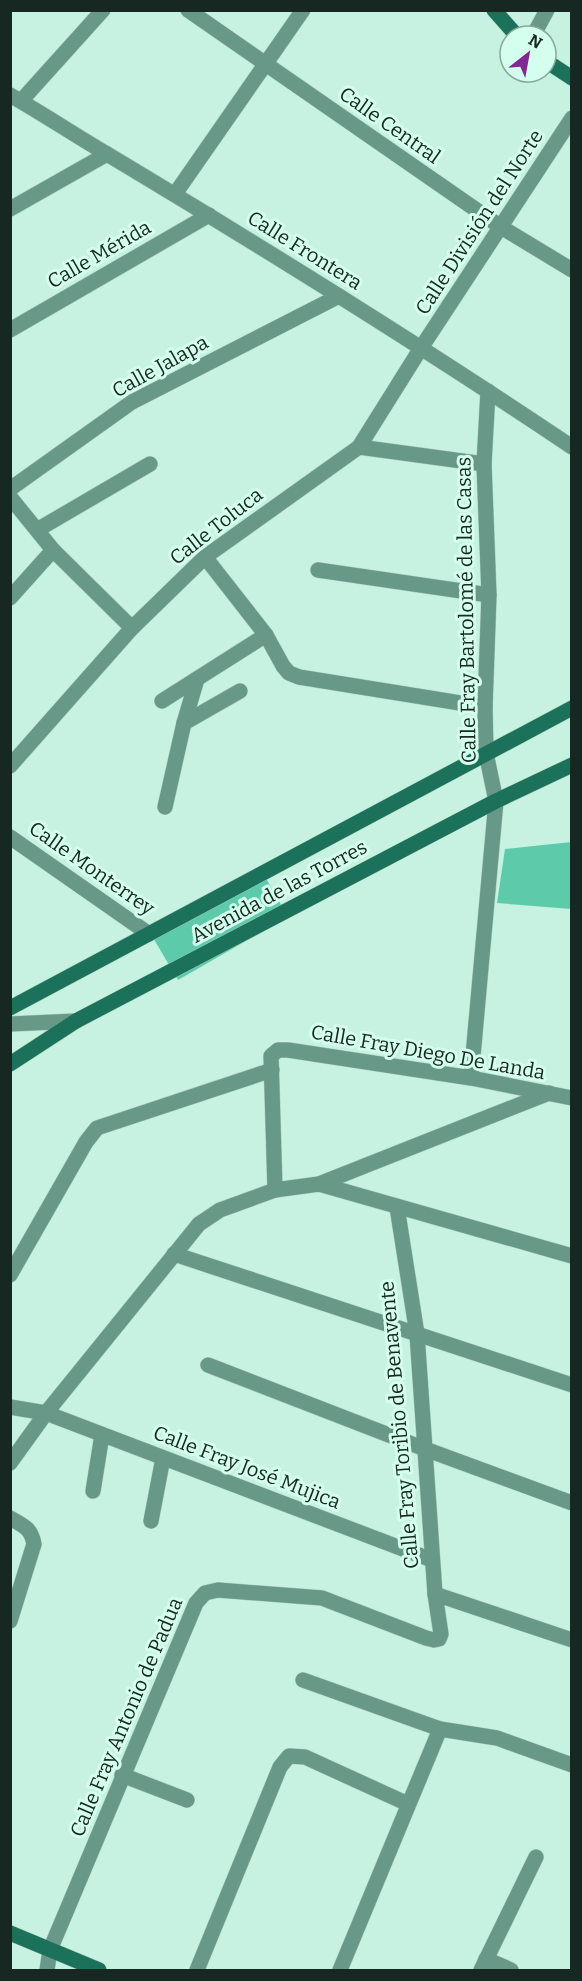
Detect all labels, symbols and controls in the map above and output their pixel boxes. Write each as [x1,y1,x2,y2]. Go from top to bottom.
north arrow [498,24,558,84]
text: N [525,30,546,53]
street label: Calle Central [335,81,445,169]
street label: Calle División del Norte [410,125,548,319]
street label: Calle Frontera [243,205,367,295]
street label: Calle Mérida [43,215,155,293]
street label: Calle Jalapa [108,330,212,402]
street label: Calle Fray Bartolomé de las Casas [451,457,481,763]
street label: Calle Toluca [165,482,267,570]
street label: Calle Monterrey [25,816,160,920]
street label: Avenida de las Torres [187,834,371,948]
street label: Calle Fray Diego De Landa [309,1020,547,1084]
street label: Calle Fray Toribio de Benavente [374,1280,424,1570]
street label: Calle Fray José Mujica [150,1420,344,1515]
street label: Calle Fray Antonio de Padua [65,1594,187,1840]

